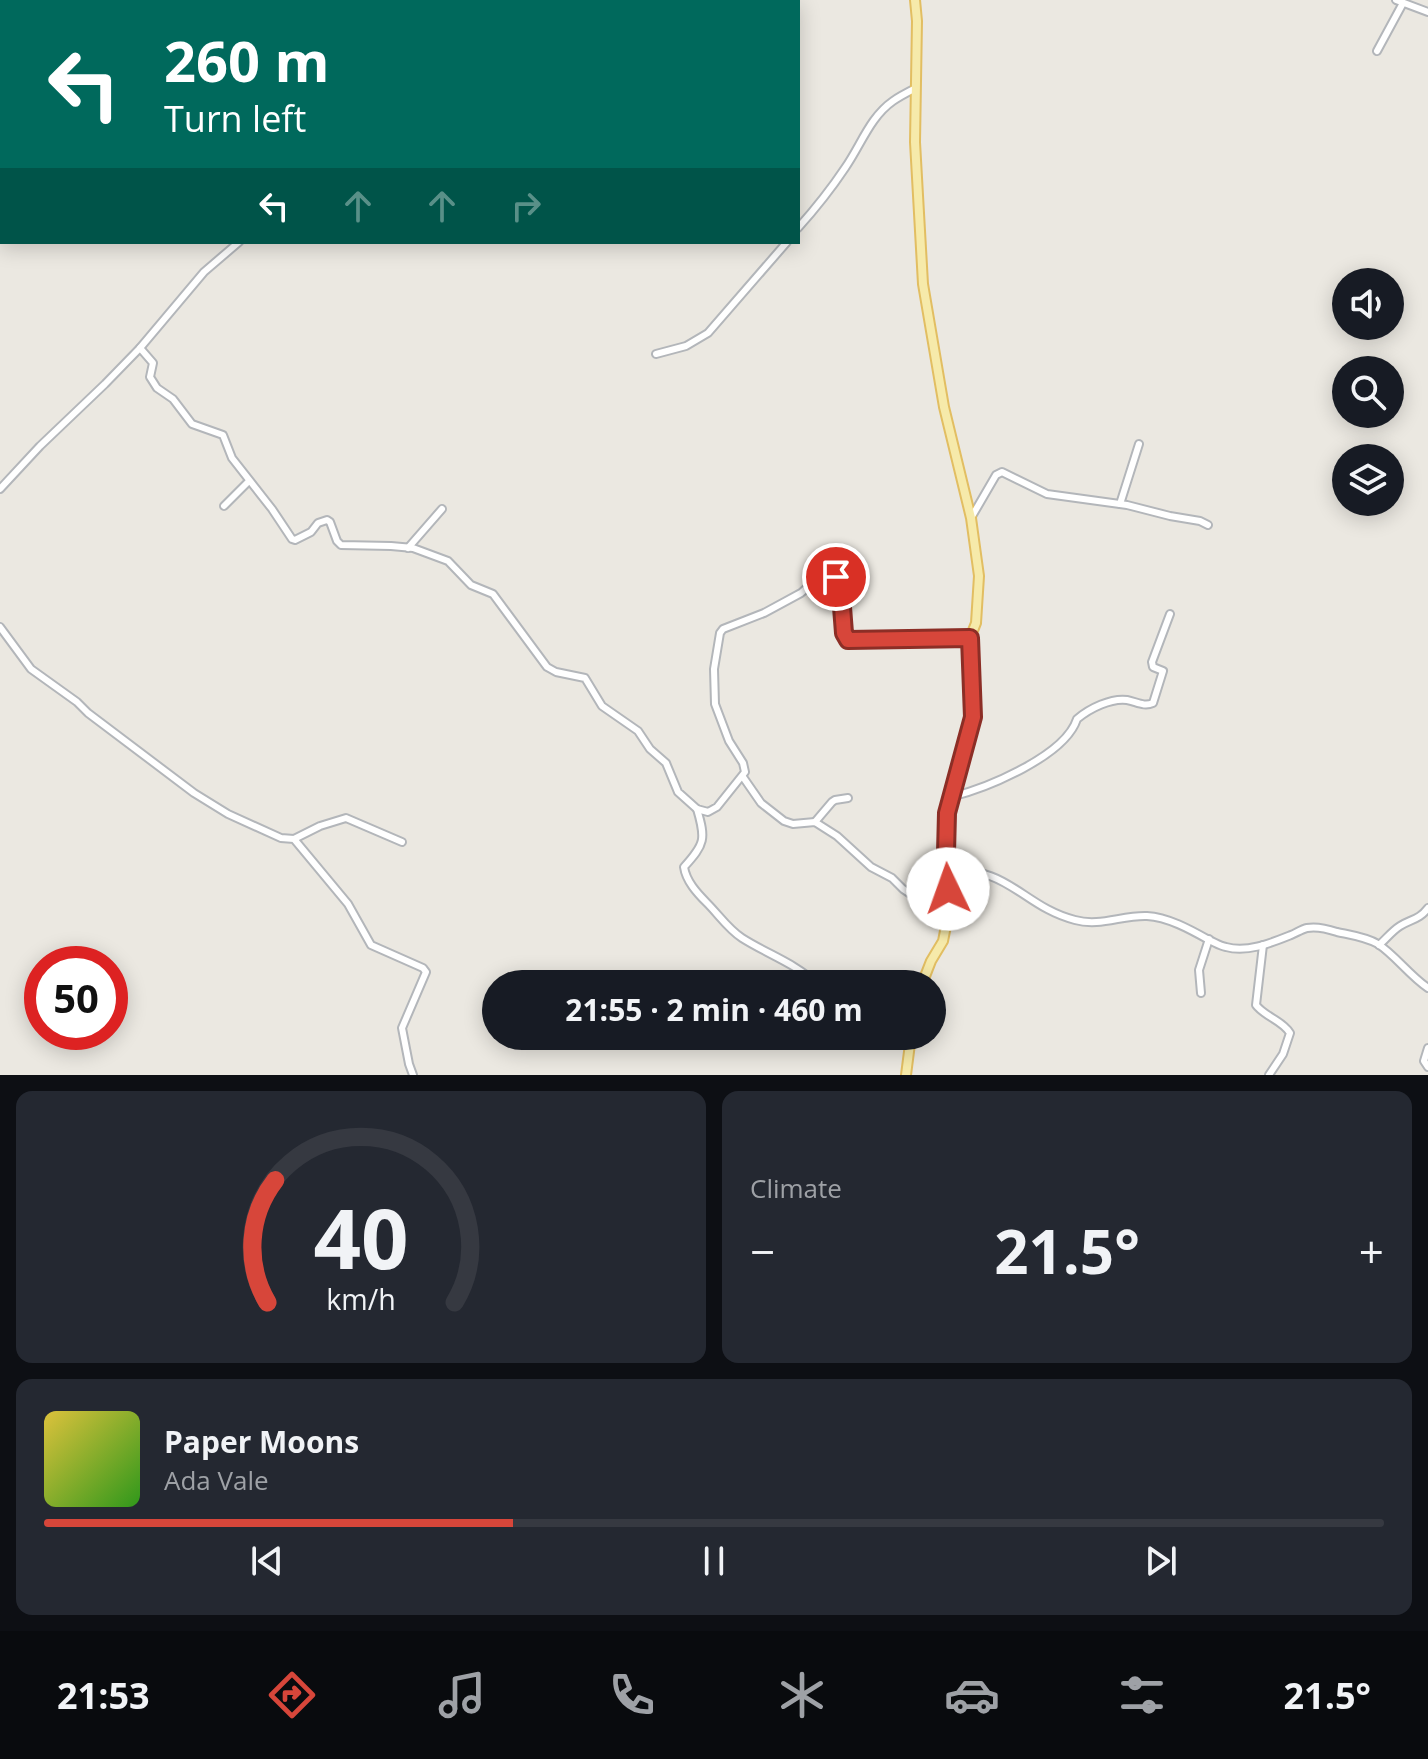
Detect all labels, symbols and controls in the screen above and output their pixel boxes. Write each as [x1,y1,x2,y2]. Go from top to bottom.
text: 260 m [164,22,330,98]
icon: left [32,32,136,136]
text: Turn left [164,94,306,143]
icon: left [252,184,296,228]
icon: ahead [336,184,380,228]
icon: ahead [420,184,464,228]
icon: right [504,184,548,228]
map controls [1332,268,1404,516]
button: sound [1332,268,1404,340]
button: search [1332,356,1404,428]
button: layers [1332,444,1404,516]
pin [802,543,870,611]
icon: arrive [814,555,858,599]
position arrow [906,847,990,931]
speed limit sign: 50 [24,946,128,1050]
text: 21:55 · 2 min · 460 m [565,989,863,1030]
text: Climate [750,1170,842,1206]
text: 40 [313,1180,409,1293]
text: 21.5° [994,1210,1140,1292]
text: − [750,1221,775,1281]
text: + [1359,1221,1384,1281]
text: km/h [326,1279,396,1318]
text: Paper Moons [164,1421,359,1462]
text: Ada Vale [164,1462,269,1498]
icon: previous [245,1539,289,1583]
icon: pause [692,1539,736,1583]
icon: next [1139,1539,1183,1583]
icon: directions [264,1667,320,1723]
icon: music [434,1667,490,1723]
icon: phone [604,1667,660,1723]
icon: climate [774,1667,830,1723]
icon: car [944,1667,1000,1723]
icon: filters [1114,1667,1170,1723]
text: 21:53 [57,1671,150,1720]
text: 21.5° [1283,1671,1371,1720]

